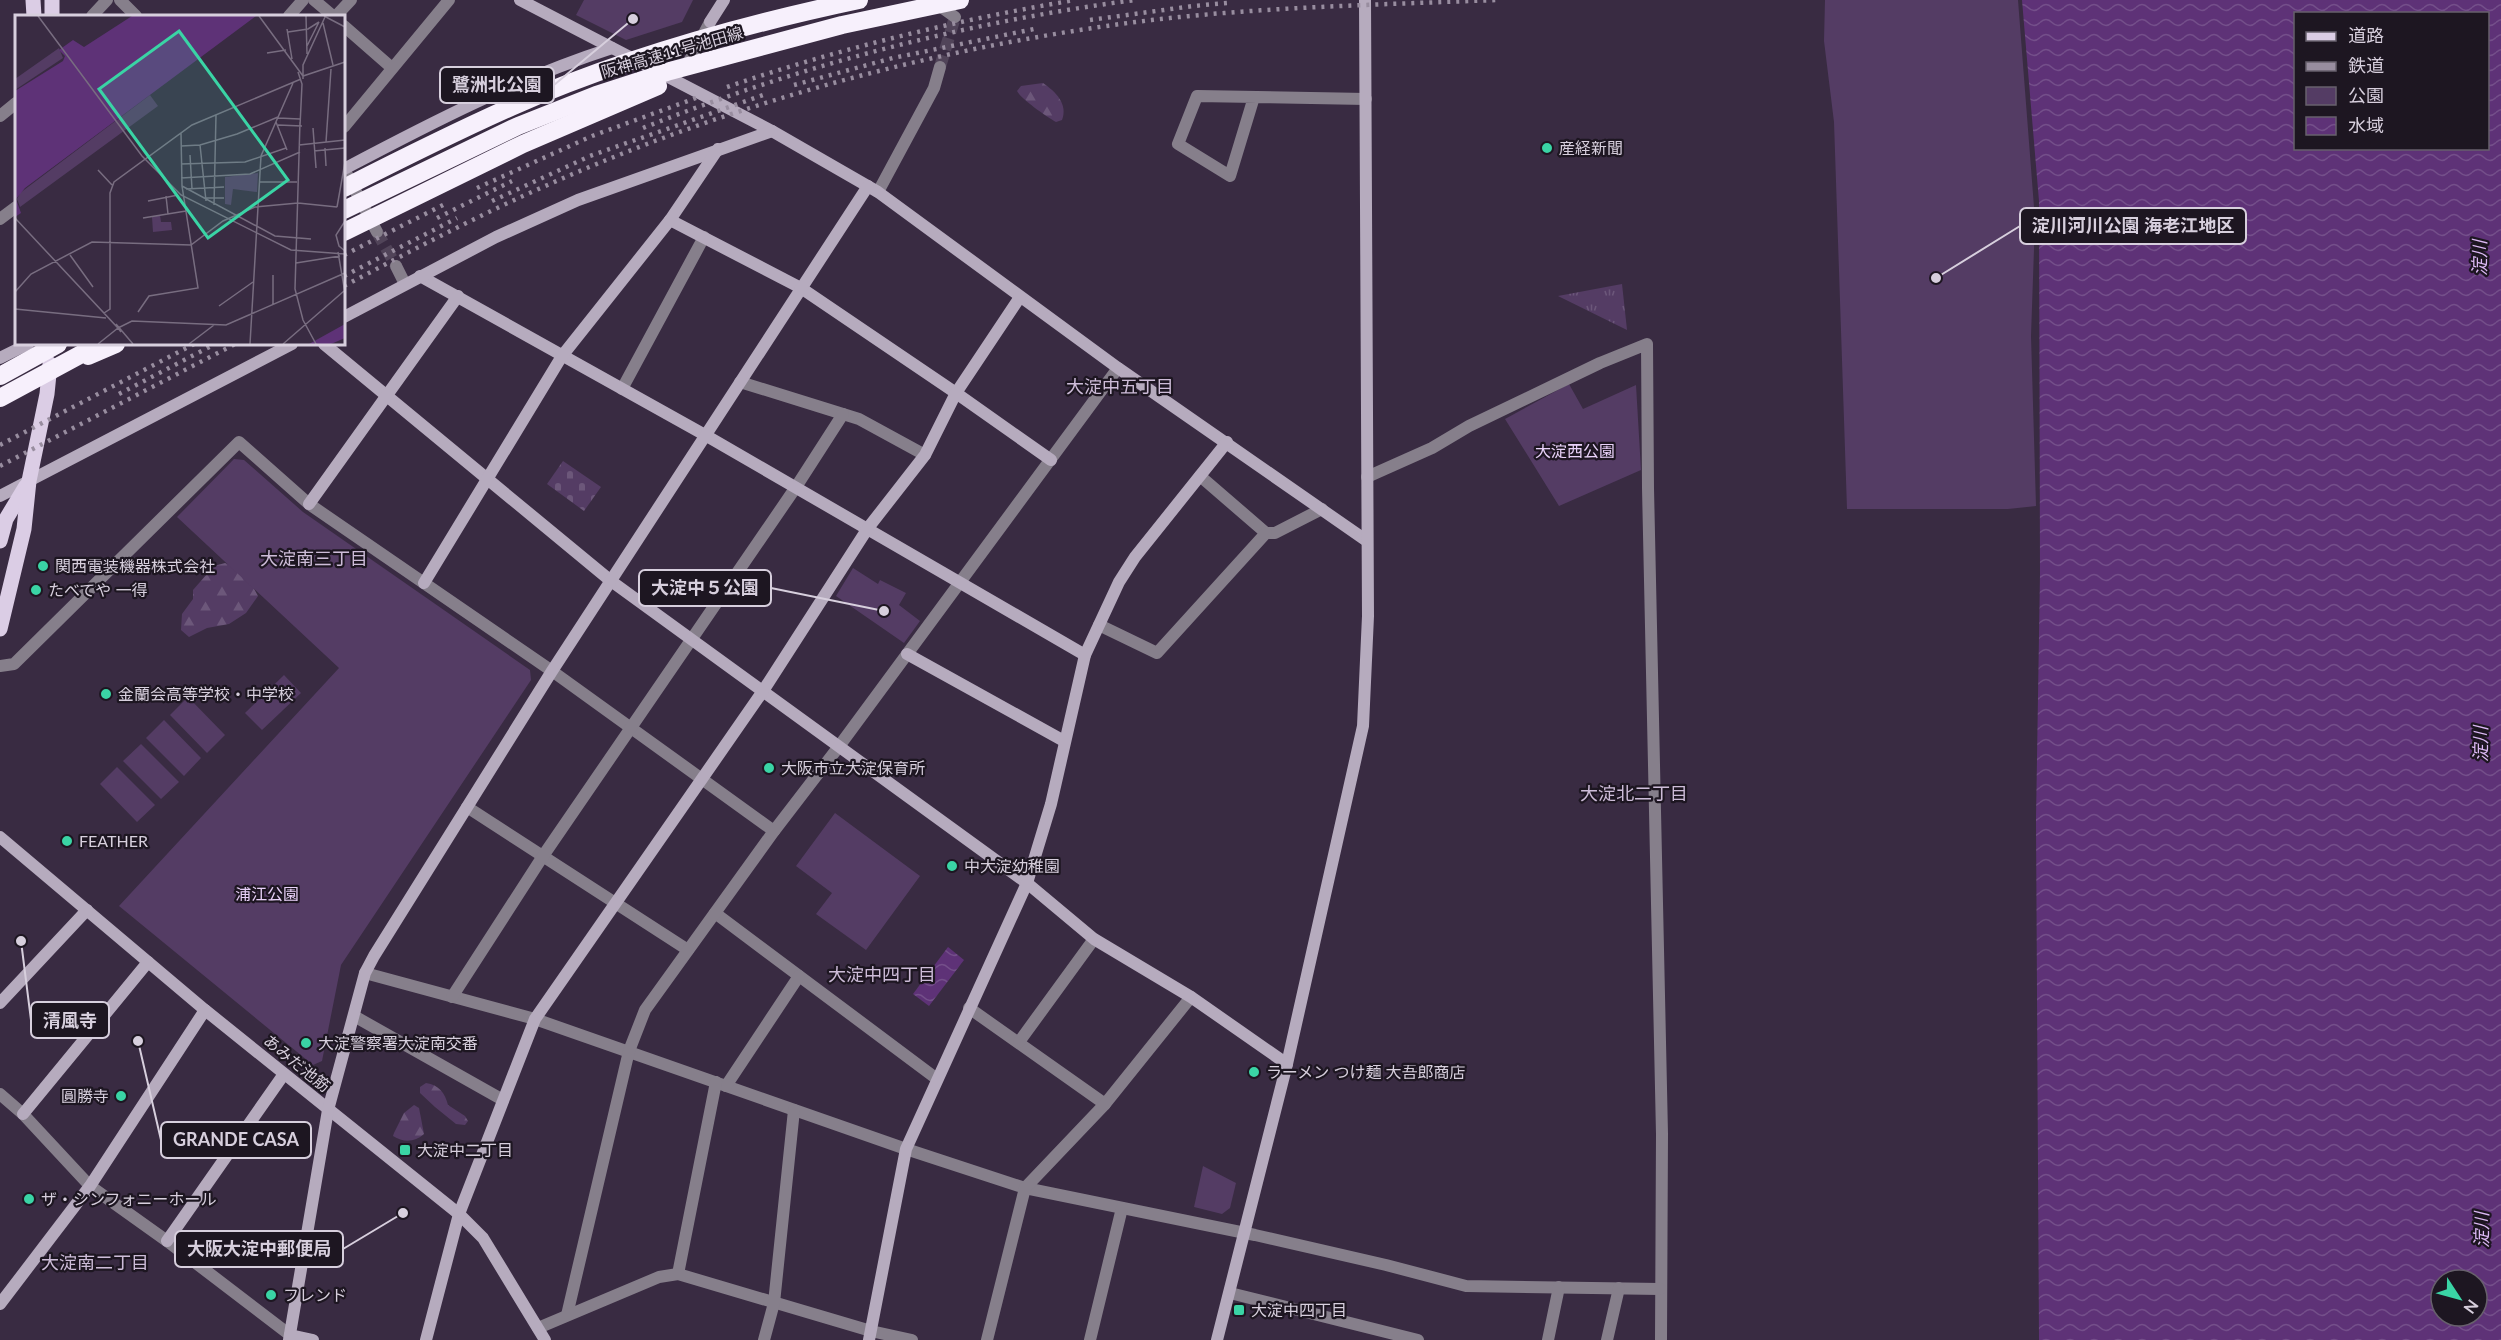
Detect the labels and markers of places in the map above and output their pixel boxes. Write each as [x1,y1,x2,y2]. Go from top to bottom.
callout: 鷺洲北公園 [440,67,554,103]
place label: 産経新聞 [1559,138,1623,157]
marker: 産経新聞 [1540,141,1554,155]
callout: 淀川河川公園 海老江地区 [2020,208,2246,244]
place label: 関西電装機器株式会社 [55,556,215,575]
marker: 関西電装機器株式会社 [36,559,50,573]
callout: 大淀中５公園 [639,570,771,606]
place label: たべてや 一得 [48,580,147,599]
marker: たべてや 一得 [29,583,43,597]
place label: 金蘭会高等学校・中学校 [118,684,294,703]
marker: 金蘭会高等学校・中学校 [99,687,113,701]
place label: 大阪市立大淀保育所 [781,758,925,777]
marker: 大阪市立大淀保育所 [762,761,776,775]
place label: FEATHER [79,831,148,850]
marker: FEATHER [60,834,74,848]
place label: 中大淀幼稚園 [964,856,1060,875]
marker: 中大淀幼稚園 [945,859,959,873]
callout: 清風寺 [31,1002,109,1038]
place label: 大淀警察署大淀南交番 [318,1033,478,1052]
marker: 大淀警察署大淀南交番 [299,1036,313,1050]
place label: ラーメン つけ麺 大吾郎商店 [1266,1062,1466,1081]
marker: ラーメン つけ麺 大吾郎商店 [1247,1065,1261,1079]
place label: 圓勝寺 [61,1086,109,1105]
marker: 圓勝寺 [114,1089,128,1103]
callout: GRANDE CASA [161,1122,311,1158]
place label: 大淀中二丁目 [417,1140,513,1159]
marker: 大淀中二丁目 [398,1143,412,1157]
place label: ザ・シンフォニーホール [41,1189,217,1208]
marker: ザ・シンフォニーホール [22,1192,36,1206]
callout: 大阪大淀中郵便局 [175,1231,343,1267]
place label: フレンド [283,1285,347,1304]
marker: フレンド [264,1288,278,1302]
place label: 大淀中四丁目 [1251,1300,1347,1319]
marker: 大淀中四丁目 [1232,1303,1246,1317]

